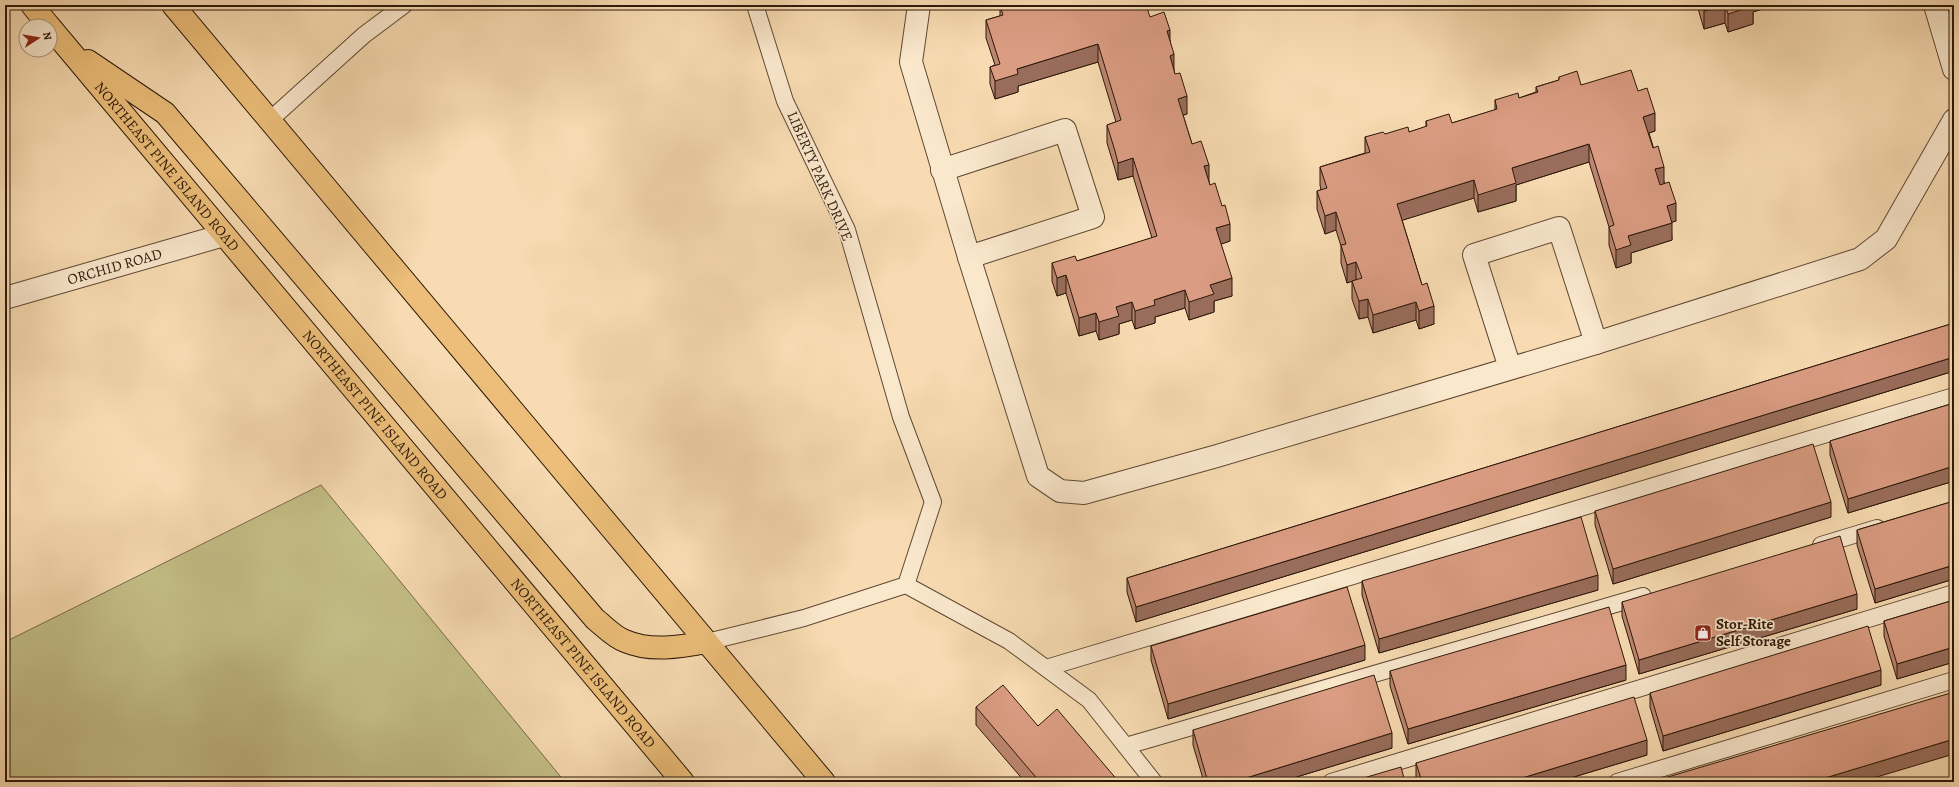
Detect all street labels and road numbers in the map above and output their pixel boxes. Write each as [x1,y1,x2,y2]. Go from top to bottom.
street label: NORTHEAST PINE ISLAND ROAD [90,77,244,256]
street label: LIBERTY PARK DRIVE [782,108,858,244]
street label: ORCHID ROAD [65,243,164,290]
street label: NORTHEAST PINE ISLAND ROAD [298,326,452,504]
street label: NORTHEAST PINE ISLAND ROAD [506,574,660,752]

